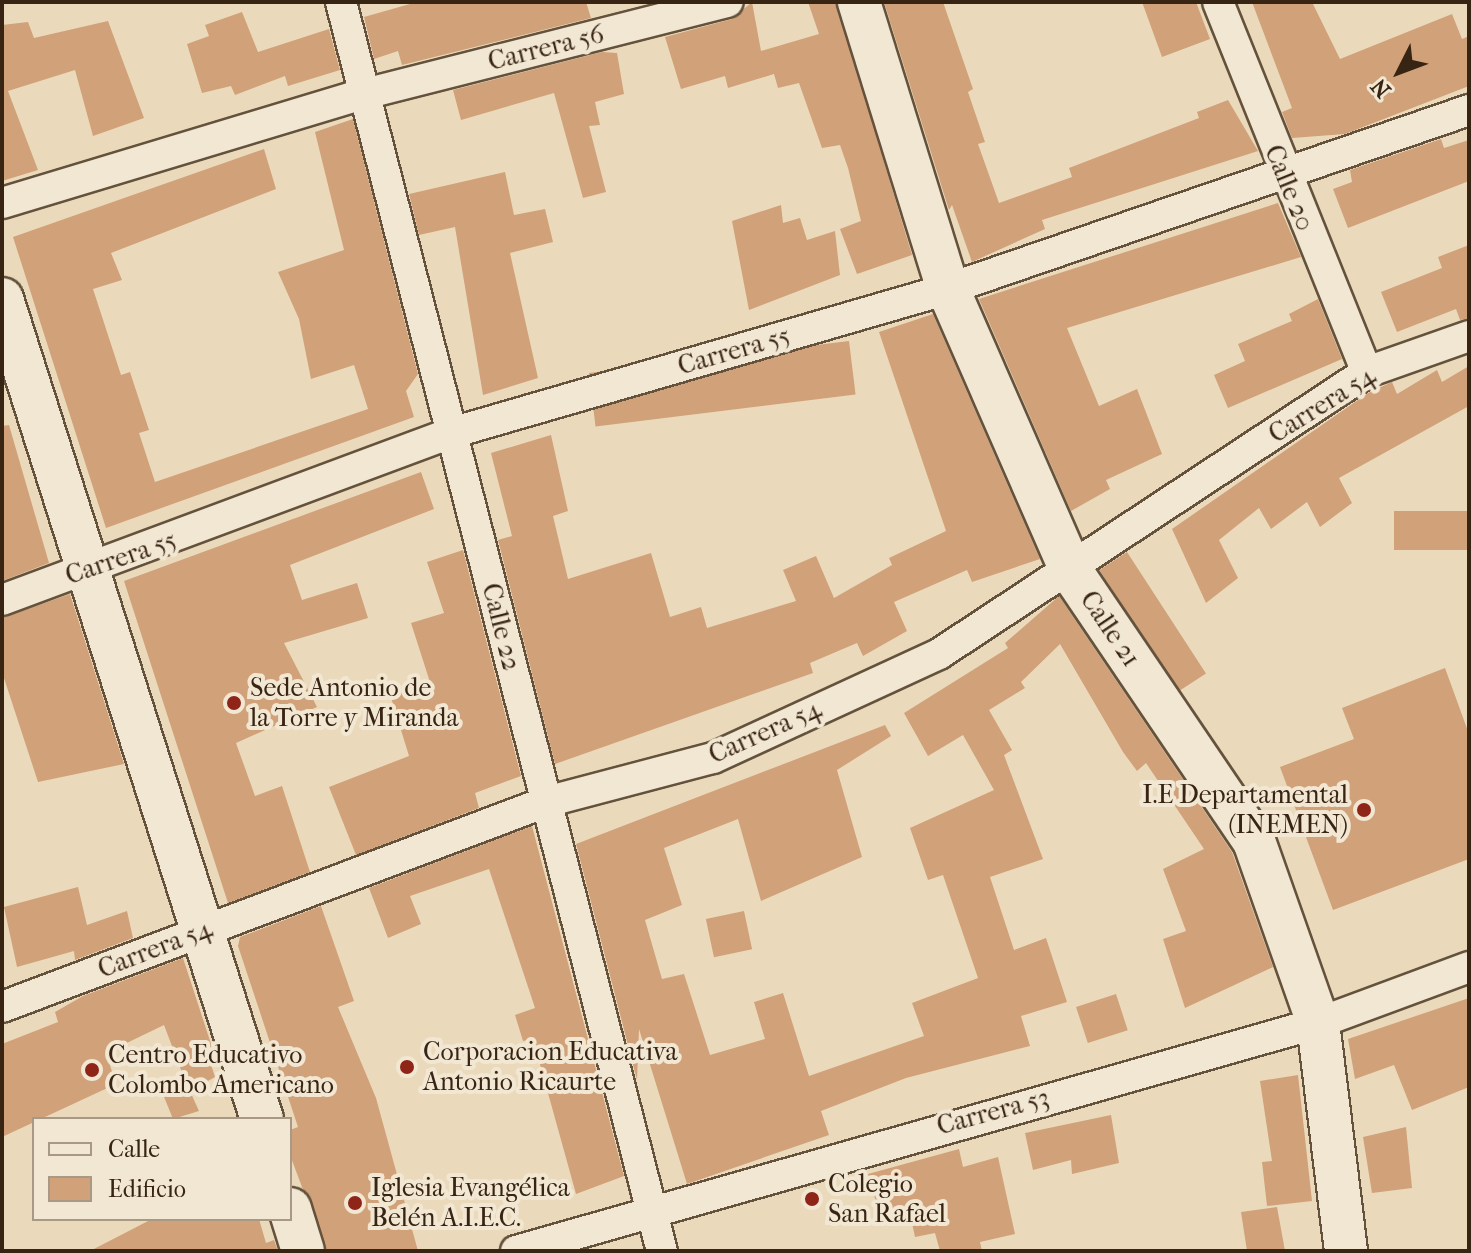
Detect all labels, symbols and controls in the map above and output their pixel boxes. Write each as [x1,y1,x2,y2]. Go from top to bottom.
street label: Carrera 56 [485,19,607,77]
north arrow [1359,32,1439,112]
text: N [1366,73,1396,103]
street label: Calle 20 [1258,140,1320,236]
street label: Carrera 55 [674,320,794,382]
street label: Carrera 54 [1263,360,1381,450]
street label: Carrera 55 [61,524,181,592]
street label: Calle 22 [475,580,527,674]
street label: Calle 21 [1073,585,1147,673]
place label: Sede Antonio de la Torre y Miranda [250,672,458,734]
street label: Carrera 54 [704,693,826,771]
marker: Sede Antonio de la Torre y Miranda [225,694,243,712]
place label: I.E Departamental (INEMEN) [1142,779,1348,840]
marker: I.E Departamental (INEMEN) [1355,801,1373,819]
street label: Carrera 54 [94,913,216,985]
place label: Corporacion Educativa Antonio Ricaurte [423,1036,677,1098]
place label: Centro Educativo Colombo Americano [108,1039,334,1100]
marker: Corporacion Educativa Antonio Ricaurte [398,1058,416,1076]
marker: Centro Educativo Colombo Americano [83,1061,101,1079]
street label: Carrera 53 [933,1082,1053,1142]
legend [32,1117,292,1221]
text: Calle [108,1135,160,1163]
place label: Colegio San Rafael [828,1168,946,1230]
place label: Iglesia Evangélica Belén A.I.E.C. [371,1172,570,1234]
text: Edificio [108,1175,186,1203]
marker: Colegio San Rafael [803,1190,821,1208]
marker: Iglesia Evangélica Belén A.I.E.C. [346,1194,364,1212]

